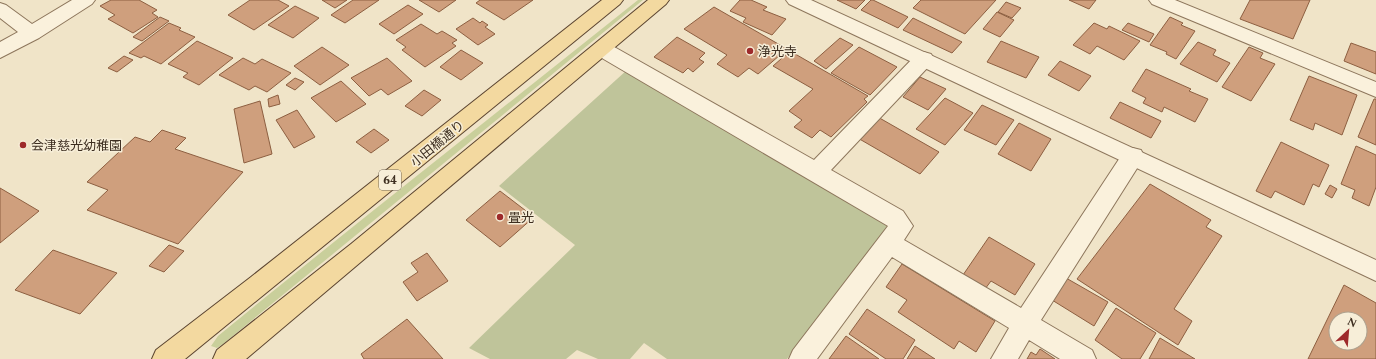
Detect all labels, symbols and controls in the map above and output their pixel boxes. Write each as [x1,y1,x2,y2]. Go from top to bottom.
place label: 浄光寺 [758,42,797,62]
marker: 浄光寺 [745,46,755,56]
street label: 小田橋通り [406,116,469,172]
place label: 会津慈光幼稚園 [31,136,122,156]
marker: 会津慈光幼稚園 [18,140,28,150]
road number: 64 [379,170,401,190]
place label: 畳光 [508,208,534,228]
marker: 畳光 [495,212,505,222]
north arrow [1328,311,1368,351]
text: N [1344,313,1360,332]

